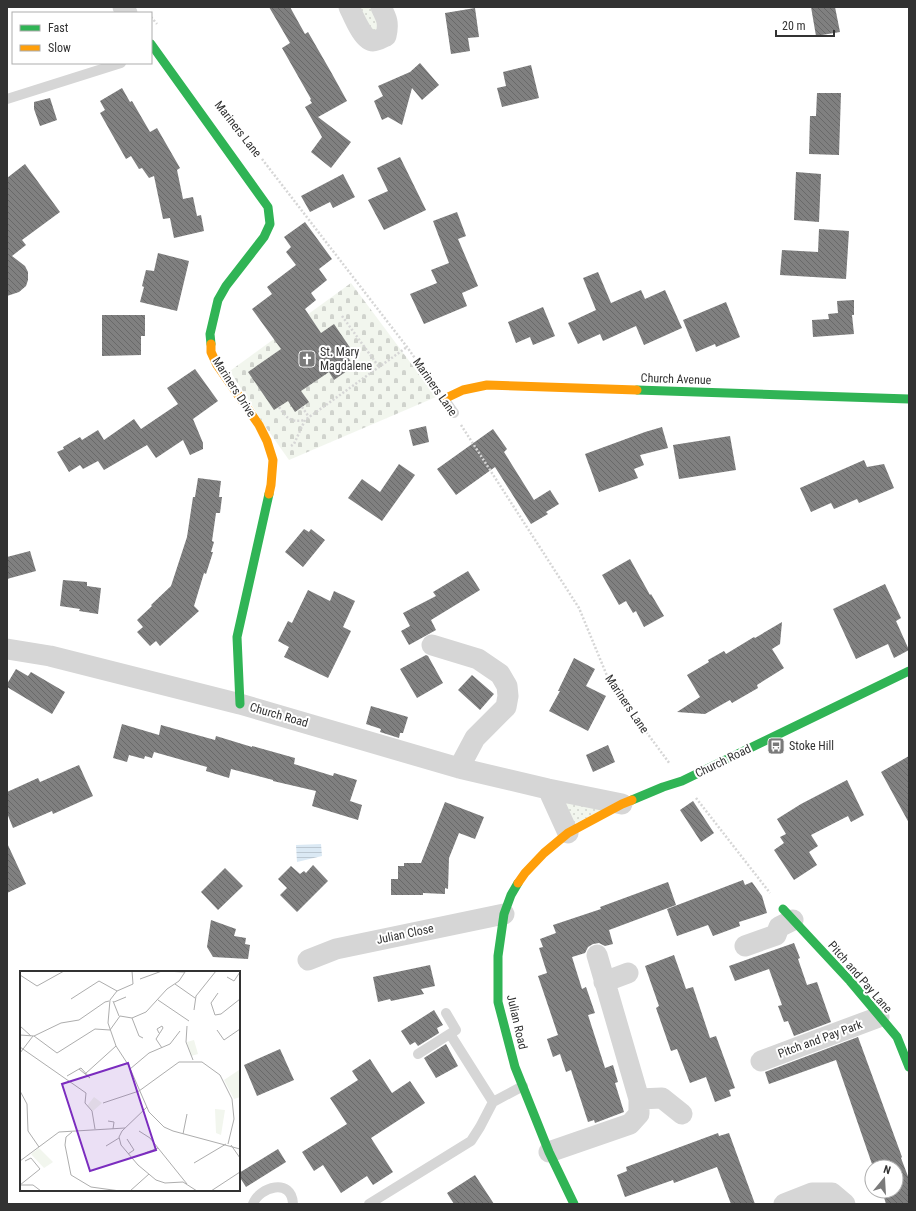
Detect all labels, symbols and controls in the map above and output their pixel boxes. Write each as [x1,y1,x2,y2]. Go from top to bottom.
legend [12,12,152,64]
scale bar [776,12,834,38]
text: 20 m [782,19,806,33]
text: Fast [48,21,69,35]
text: Slow [48,41,71,55]
street label: Mariners Lane [212,98,265,160]
place label: St. Mary Magdalene [320,345,373,373]
church icon: St. Mary Magdalene [297,349,317,369]
street label: Mariners Drive [209,354,259,420]
street label: Mariners Lane [410,355,460,419]
street label: Church Avenue [640,371,712,387]
street label: Mariners Lane [602,672,652,736]
street label: Church Road [248,700,310,730]
bus stop icon: Stoke Hill [766,736,786,756]
place label: Stoke Hill [789,739,834,753]
street label: Church Road [693,742,753,780]
street label: Julian Close [375,921,435,947]
street label: Pitch and Pay Lane [825,938,895,1016]
inset map [20,971,240,1191]
street label: Julian Road [504,993,530,1051]
street label: Pitch and Pay Park [776,1017,865,1061]
north arrow [864,1159,904,1199]
text: N [882,1163,892,1177]

